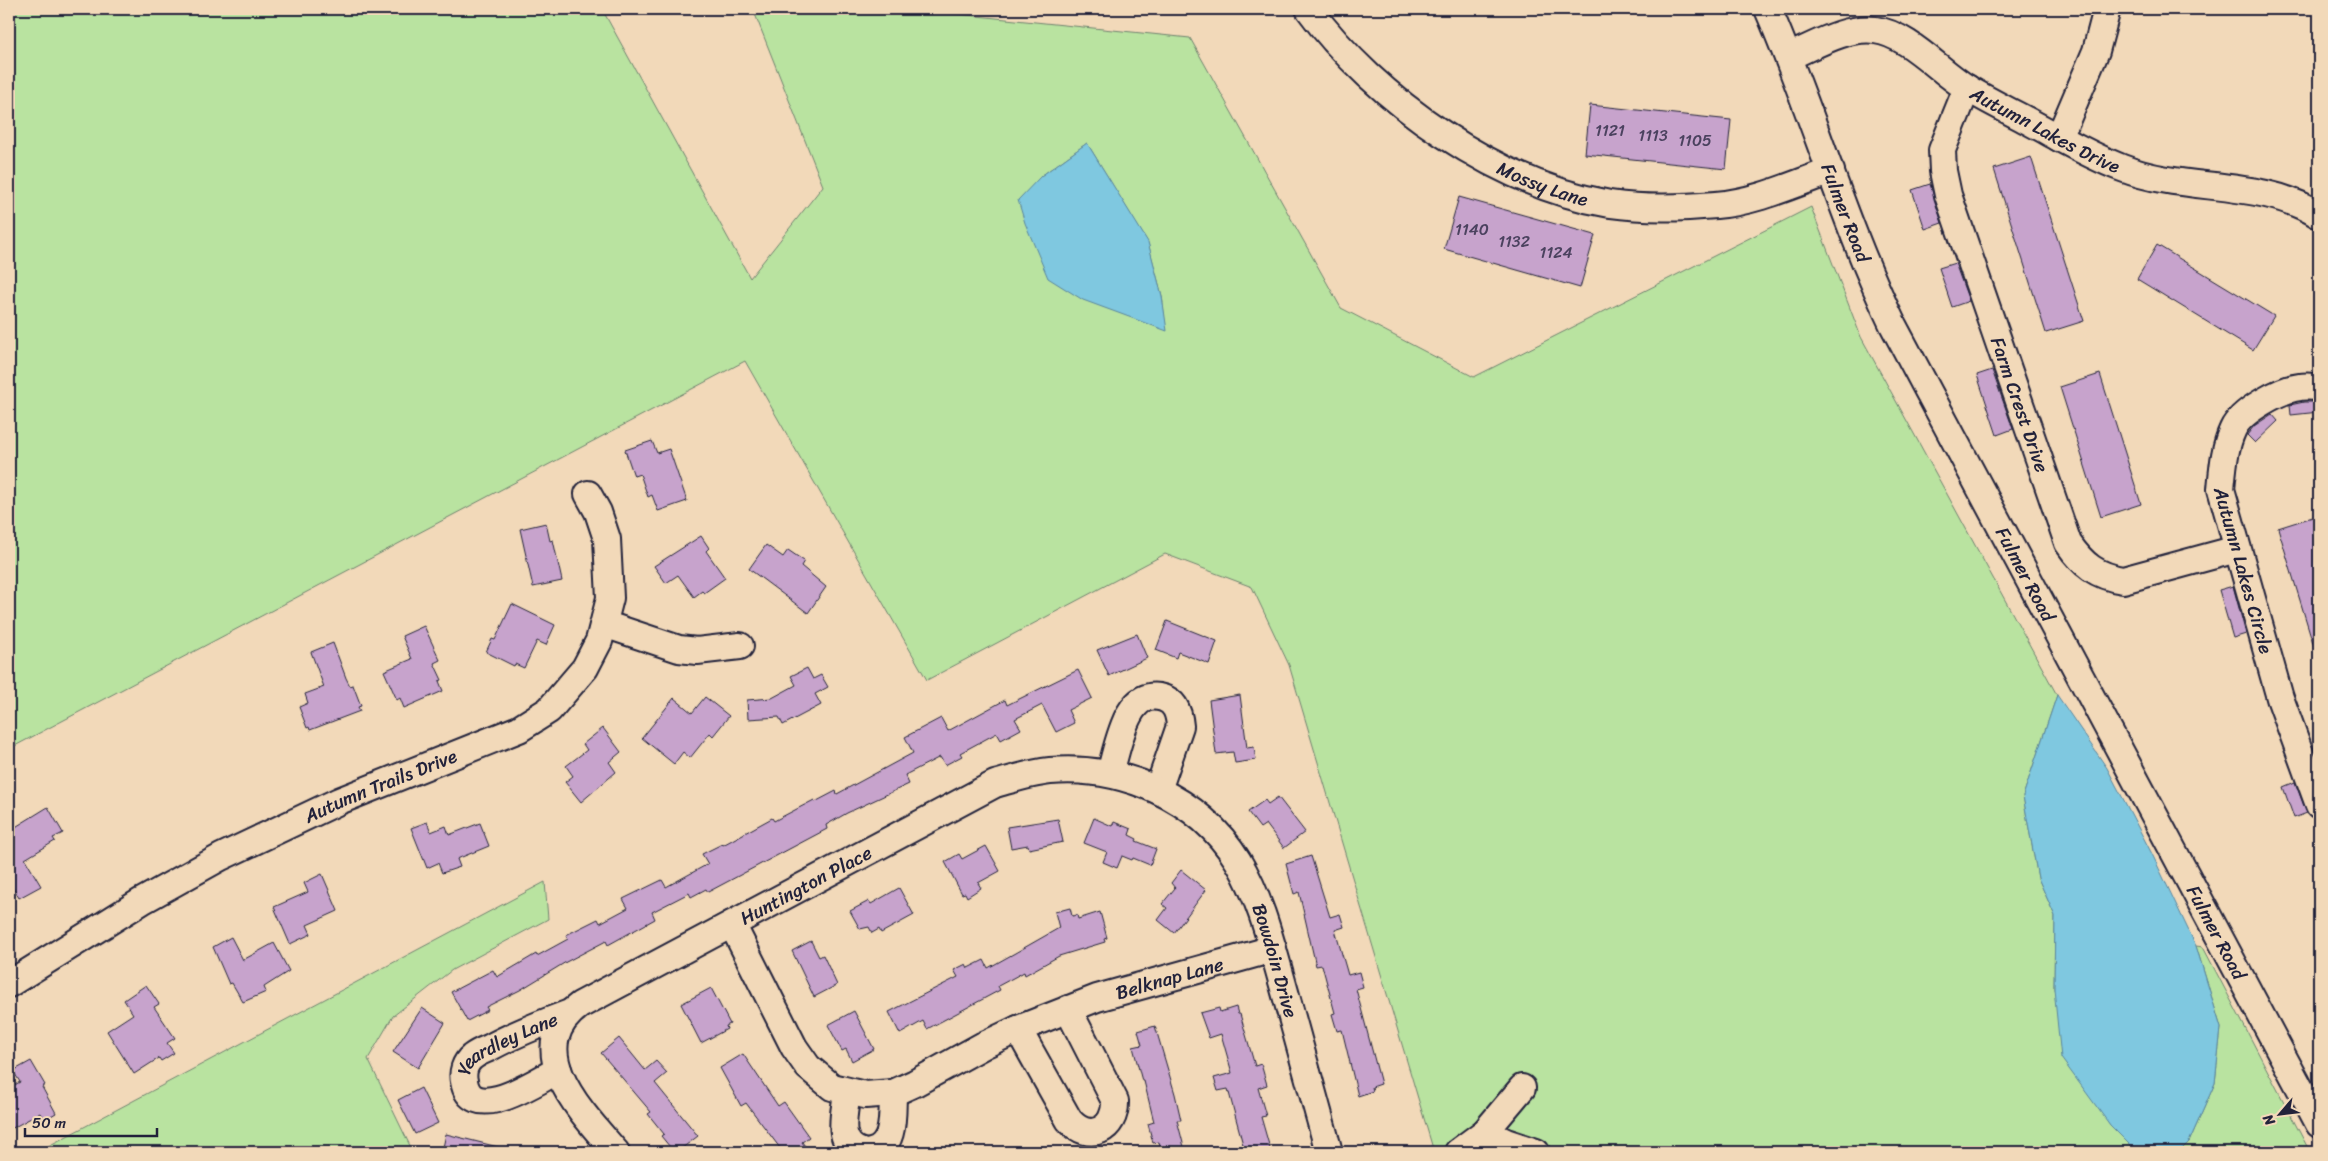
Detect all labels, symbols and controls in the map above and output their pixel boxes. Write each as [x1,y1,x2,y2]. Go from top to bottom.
street label: Autumn Lakes Drive [1963,77,2125,183]
house number: 1121 [1595,116,1625,145]
house number: 1113 [1638,121,1668,150]
house number: 1105 [1678,126,1712,155]
street label: Mossy Lane [1491,152,1592,216]
street label: Fulmer Road [1812,159,1880,269]
house number: 1140 [1455,215,1489,244]
house number: 1132 [1498,227,1530,256]
house number: 1124 [1540,238,1572,267]
street label: Farm Crest Drive [1981,332,2059,477]
street label: Autumn Lakes Circle [2204,482,2283,658]
street label: Fulmer Road [1986,521,2065,629]
street label: Autumn Trails Drive [297,739,462,833]
street label: Huntington Place [734,836,878,934]
street label: Fulmer Road [2177,879,2256,988]
street label: Bowdoin Drive [1243,899,1308,1022]
street label: Belknap Lane [1112,948,1227,1009]
street label: Yeardley Lane [447,1003,563,1078]
north arrow [2256,1088,2306,1138]
scale bar [25,1106,158,1138]
text: N [2256,1109,2283,1131]
text: 50 m [32,1110,67,1136]

